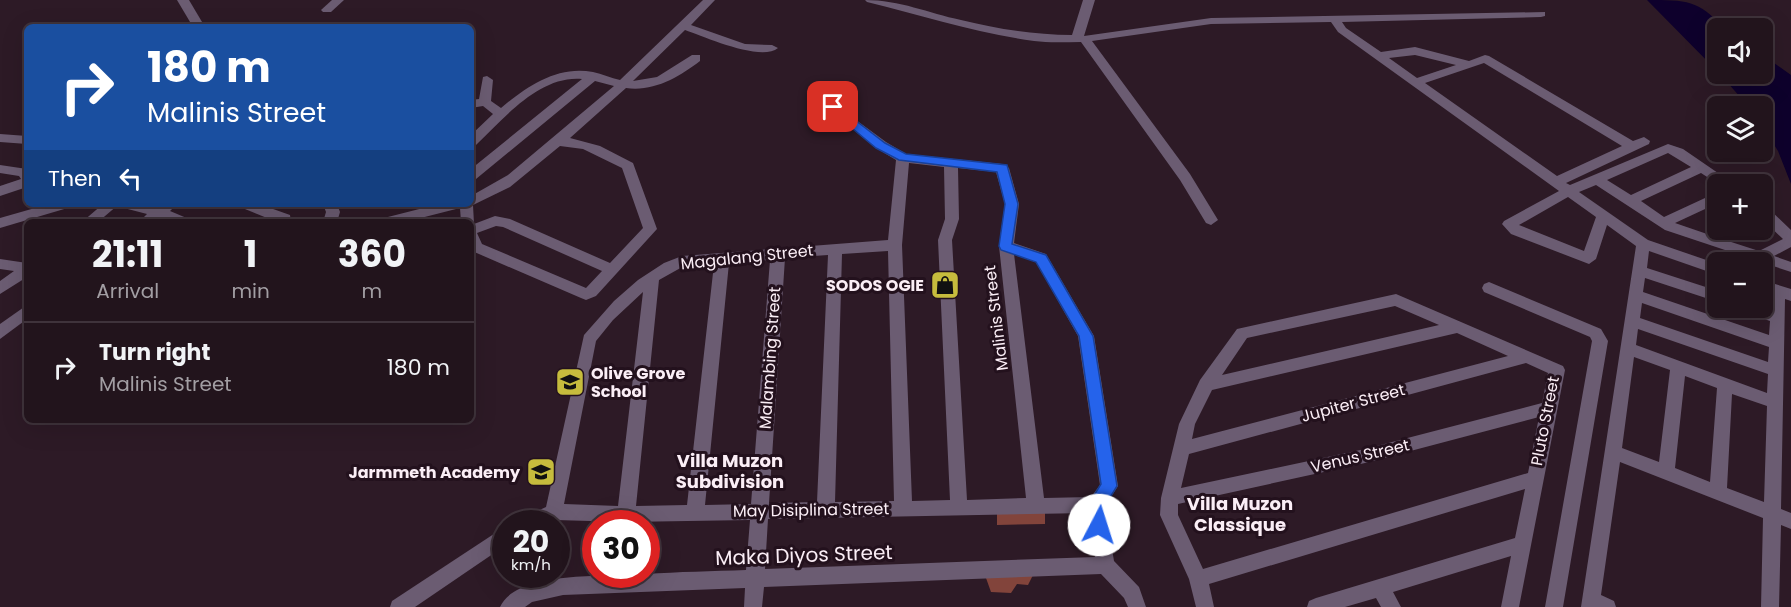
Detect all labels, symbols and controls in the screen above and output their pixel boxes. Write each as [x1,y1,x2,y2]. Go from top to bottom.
map controls [1707,18,1773,318]
button: sound [1707,18,1773,84]
text: 180 m [147,38,271,97]
icon: right [48,48,126,126]
pin [807,81,858,132]
icon: arrive [816,90,849,123]
text: Malinis Street [147,94,326,131]
button: layers [1707,96,1773,162]
icon: left [114,162,147,195]
text: Then [48,163,102,194]
button: + [1707,174,1773,240]
text: 21:11 [92,229,163,280]
text: 1 [244,229,257,280]
text: 360 [338,229,406,280]
street label: Magalang Street [680,239,815,275]
button: − [1707,252,1773,318]
street label: Malinis Street [978,264,1014,372]
shop icon: SODOS OGIE [929,269,961,301]
place label: SODOS OGIE [826,274,924,297]
text: Arrival [96,277,159,305]
text: min [231,277,270,305]
text: m [362,277,382,305]
street label: Malambing Street [754,286,786,430]
text: Turn right [99,337,210,368]
icon: right [48,351,81,384]
text: 180 m [387,352,450,383]
place label: Olive Grove School [591,362,686,403]
school or university icon: Olive Grove School [554,366,586,398]
text: Malinis Street [99,370,232,398]
street label: Pluto Street [1525,374,1565,468]
street label: Jupiter Street [1299,378,1407,428]
street label: Venus Street [1308,433,1412,479]
district label: Villa Muzon Subdivision [676,448,784,494]
school or university icon: Jarmmeth Academy [525,456,557,488]
place label: Jarmmeth Academy [349,461,521,484]
district label: Villa Muzon Classique [1187,491,1293,537]
position arrow [1067,493,1131,557]
street label: May Disiplina Street [733,497,889,523]
speed limit sign: 30 [582,510,660,588]
text: 20 [513,520,549,563]
street label: Maka Diyos Street [715,538,893,572]
text: km/h [511,554,551,575]

